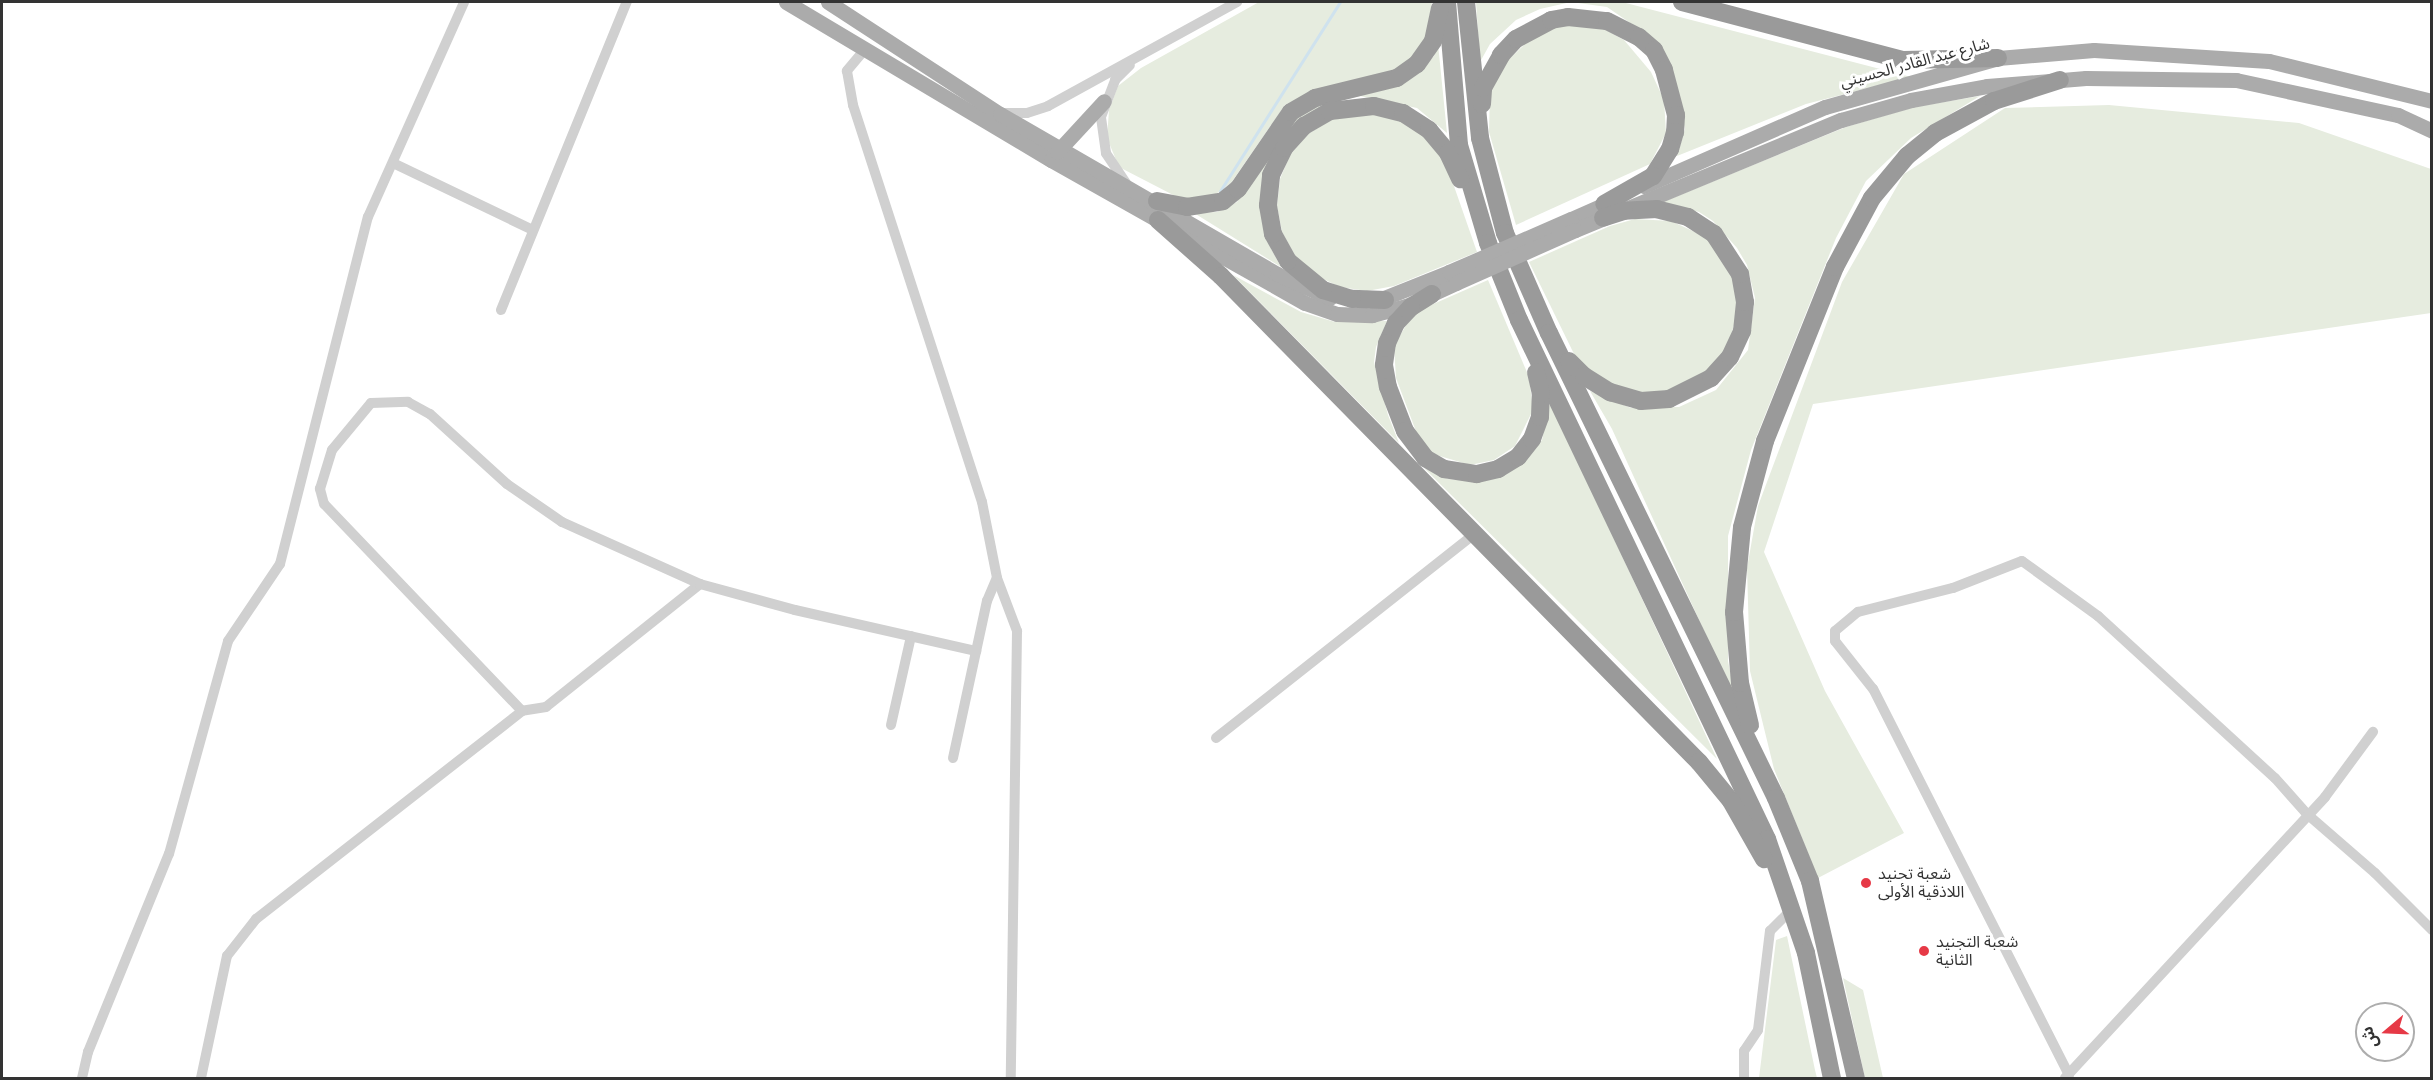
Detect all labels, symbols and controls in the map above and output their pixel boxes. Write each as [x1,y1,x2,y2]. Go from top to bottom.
street label: شارع عبد القادر الحسيني [1838,34,1992,92]
place label: شعبة تجنيد اللاذقية الأولى [1878,864,1964,902]
marker: شعبة تجنيد اللاذقية الأولى [1859,876,1873,890]
place label: شعبة التجنيد الثانية [1936,932,2018,970]
marker: شعبة التجنيد الثانية [1917,944,1931,958]
north arrow [2355,1002,2415,1062]
text: ش [2357,1024,2382,1051]

